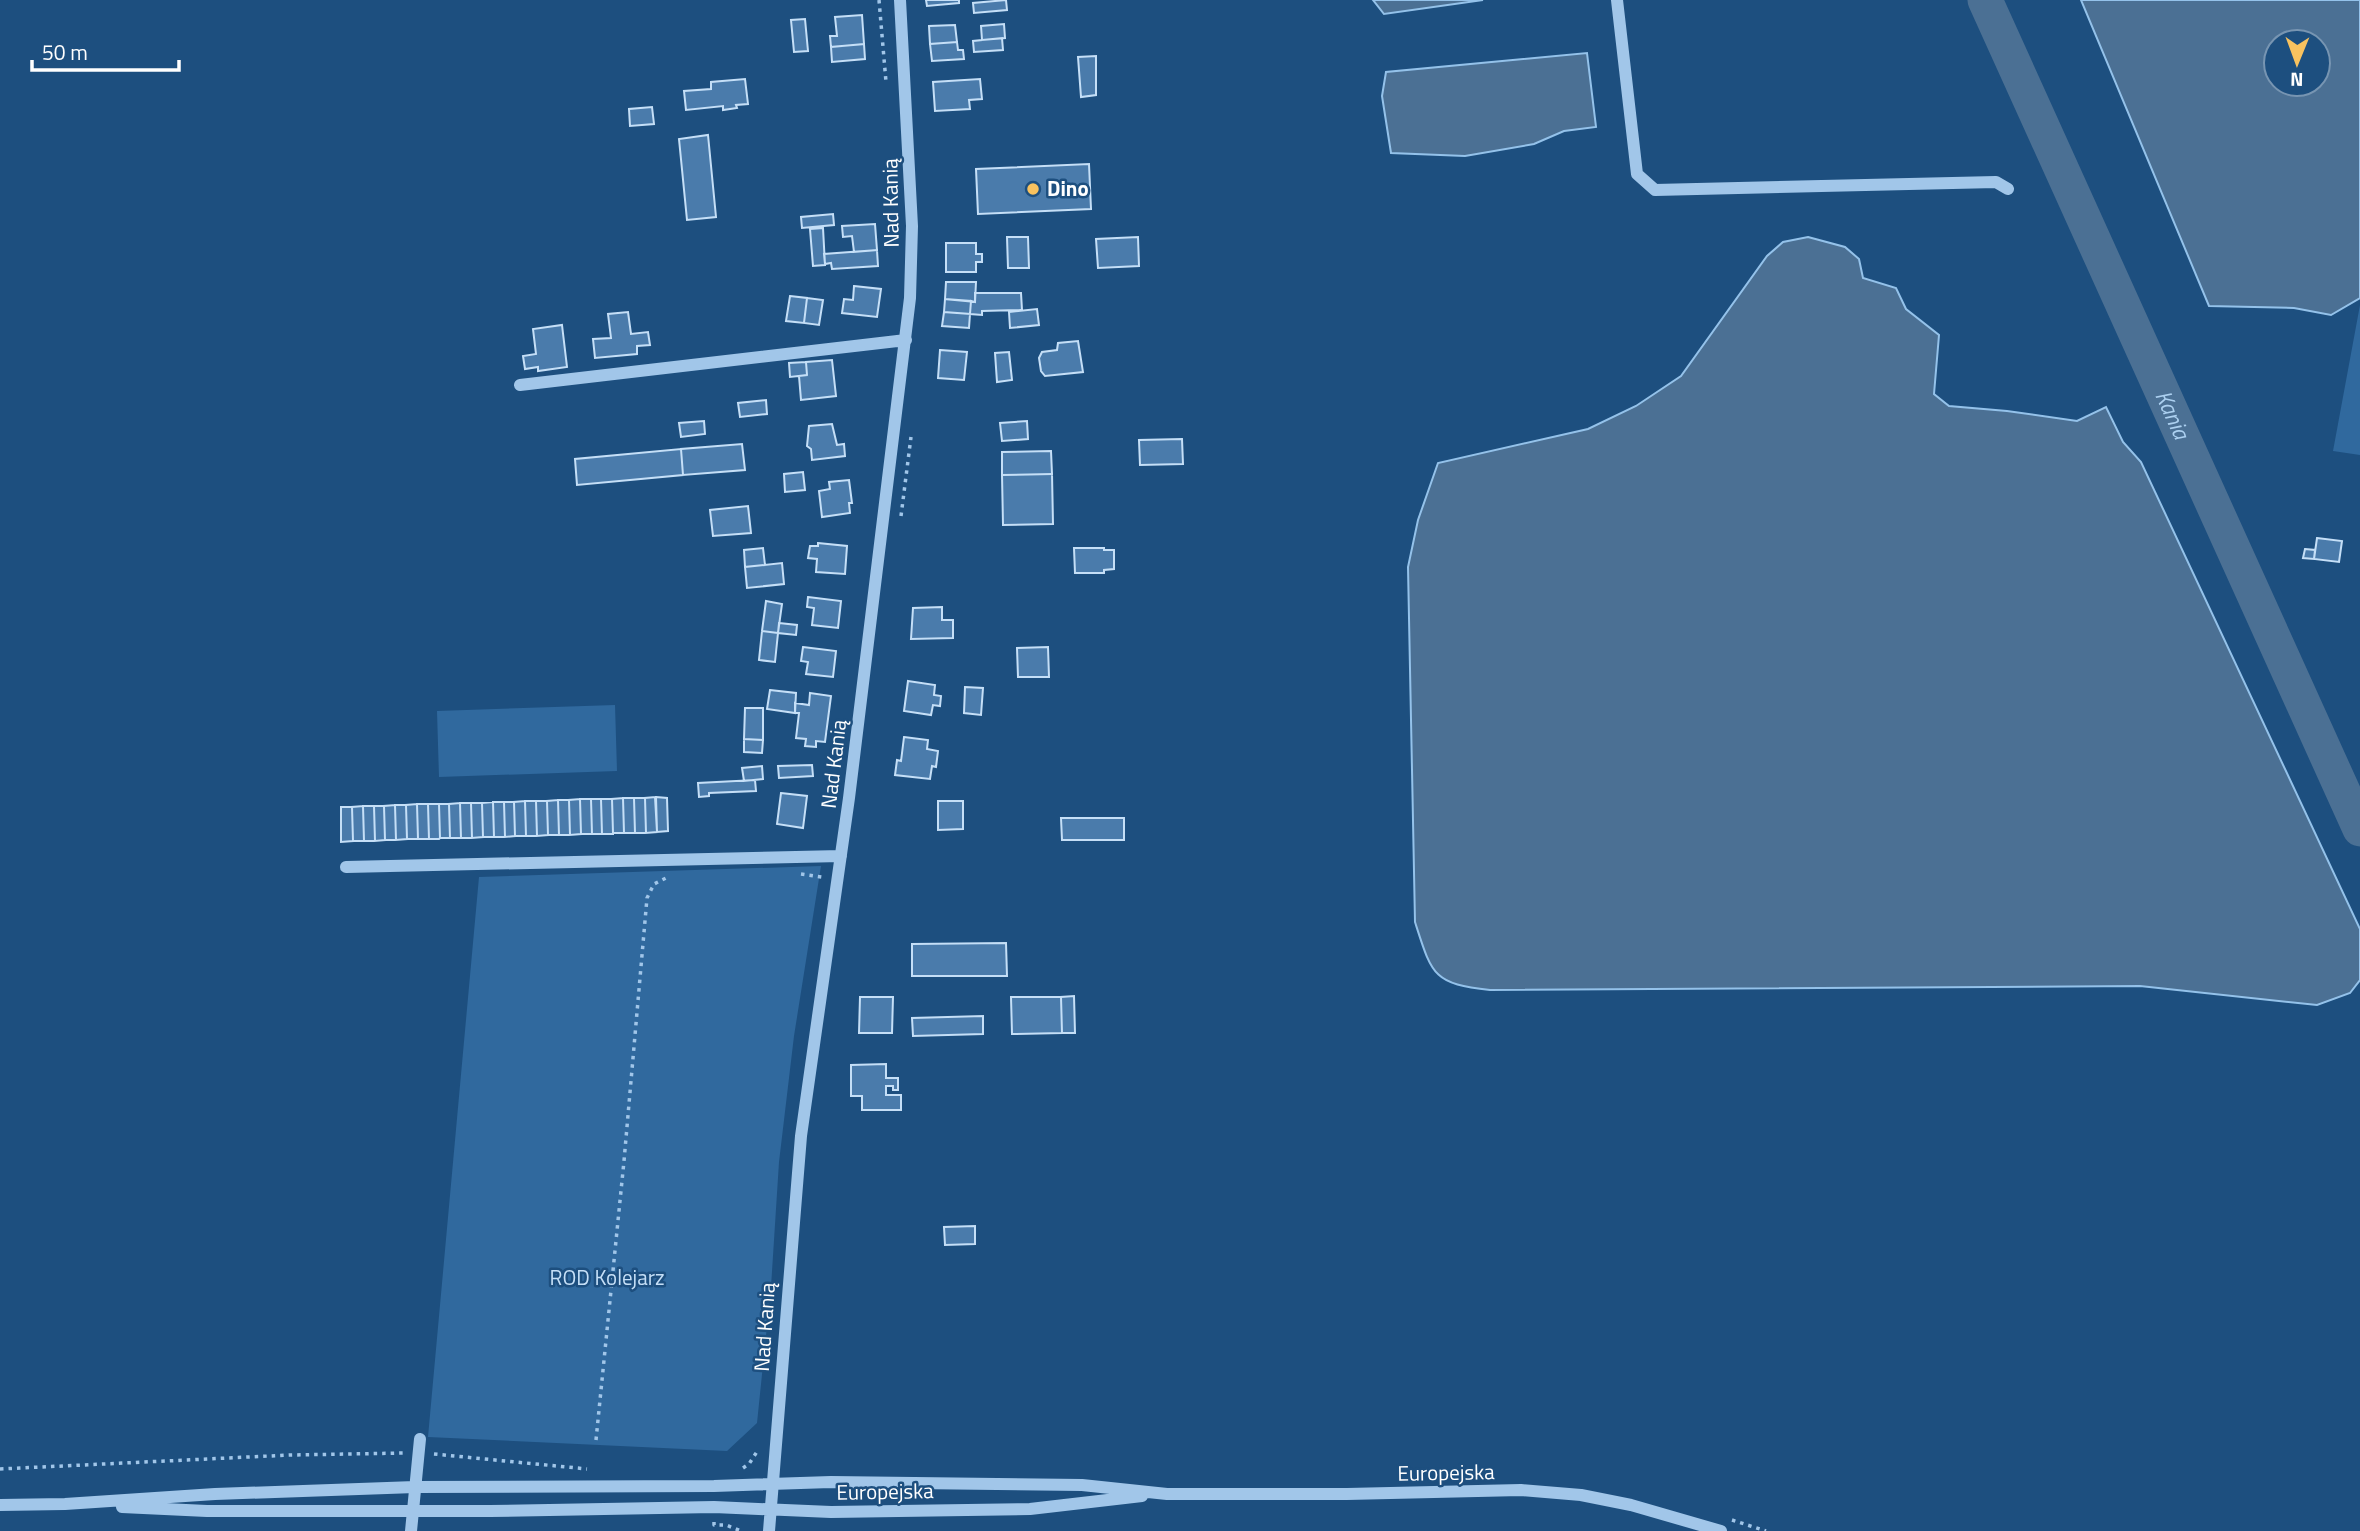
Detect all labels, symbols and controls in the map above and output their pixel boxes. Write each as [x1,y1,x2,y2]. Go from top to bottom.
scale bar [32,28,178,72]
north arrow [2262,28,2332,98]
text: 50 m [42,36,88,68]
text: N [2290,66,2304,95]
street label: Nad Kanią [873,158,907,248]
place label: Dino [1047,172,1089,204]
marker: Dino [1025,181,1041,197]
water label: Kania [2147,384,2200,446]
street label: Nad Kanią [812,717,854,810]
park label: ROD Kolejarz [549,1261,665,1293]
street label: Nad Kanią [745,1281,783,1373]
street label: Europejska [1397,1455,1495,1489]
street label: Europejska [836,1474,934,1508]

